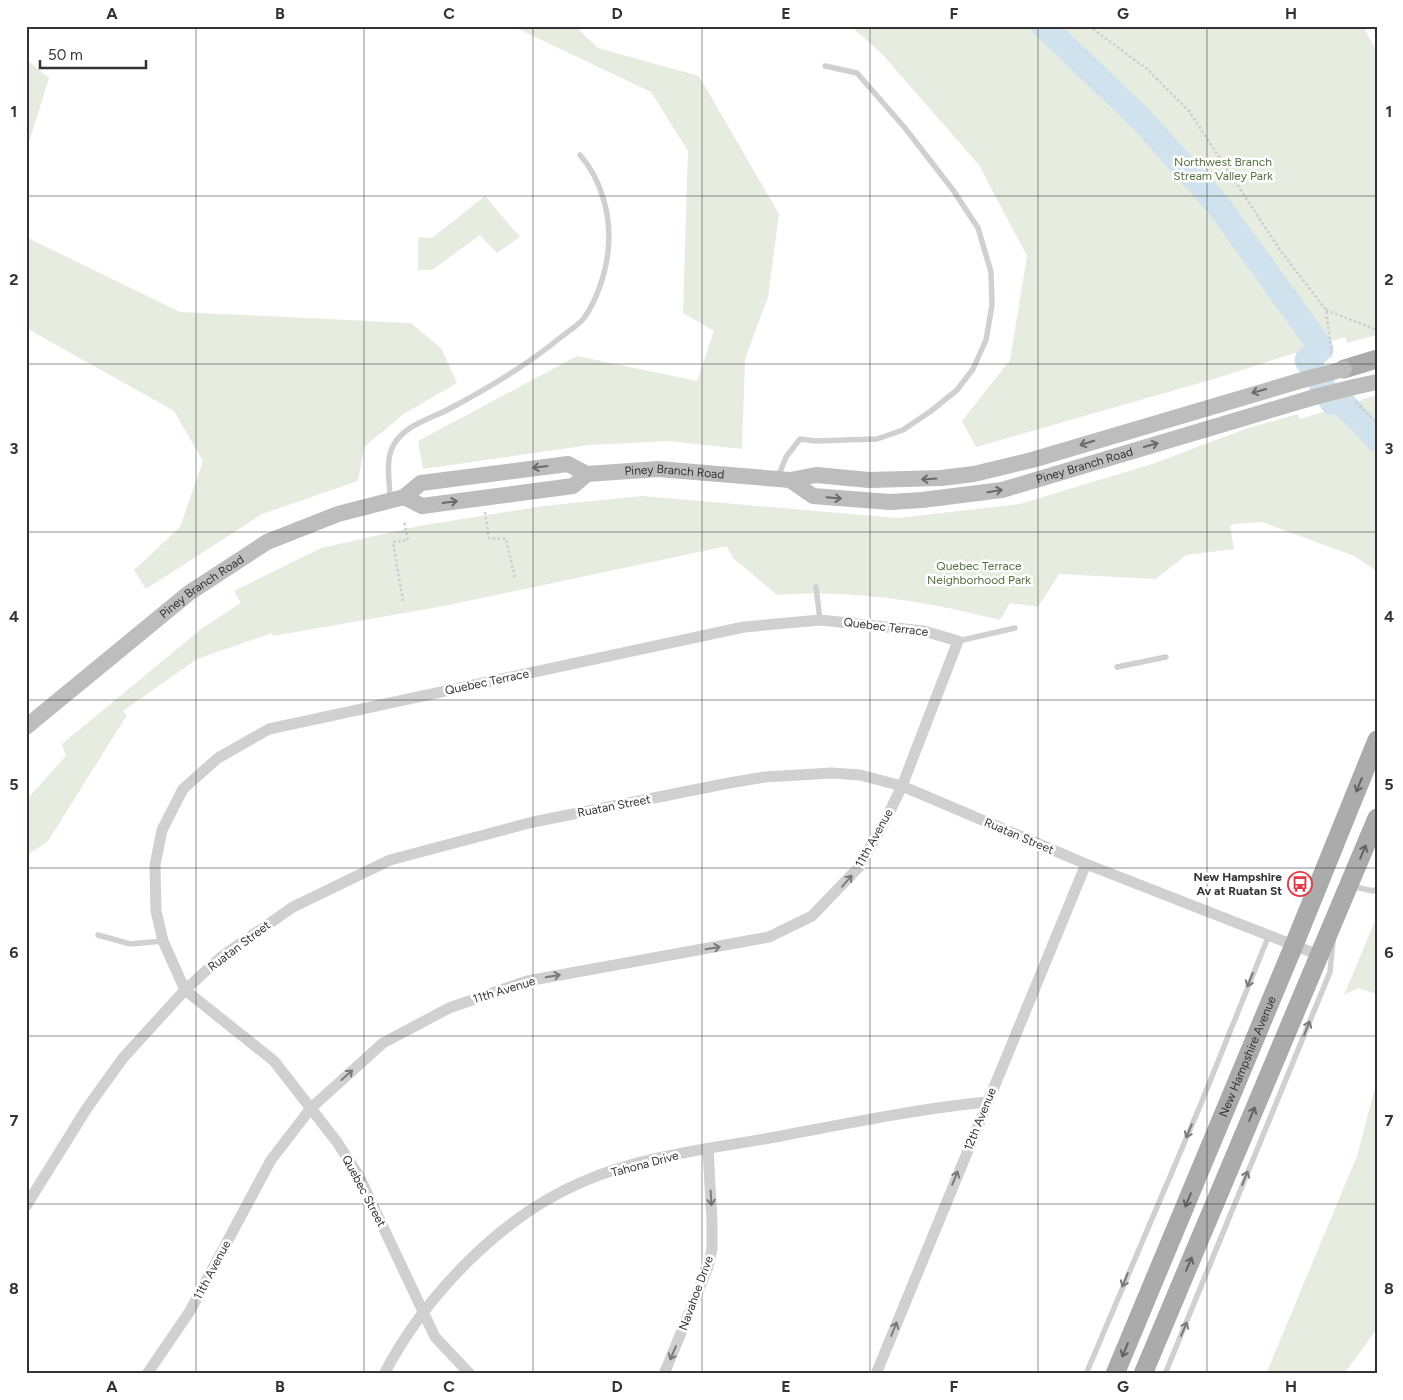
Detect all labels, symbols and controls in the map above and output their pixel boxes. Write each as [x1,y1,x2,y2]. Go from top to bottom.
text: A [106,4,118,23]
text: B [275,4,285,23]
text: C [443,4,455,23]
text: D [611,4,623,23]
text: E [781,4,791,23]
text: F [950,4,959,23]
text: G [1117,4,1129,23]
text: H [1285,4,1297,23]
scale bar [40,38,146,70]
text: 50 m [48,46,83,64]
text: 1 [11,102,17,121]
text: 1 [1386,102,1392,121]
park label: Northwest Branch Stream Valley Park [1173,155,1273,183]
text: 2 [9,270,19,289]
text: 2 [1384,270,1394,289]
one-way arrow [1252,387,1268,397]
text: 3 [10,439,19,458]
one-way arrow [1080,439,1096,449]
text: 3 [1385,439,1394,458]
one-way arrow [1143,440,1159,449]
street label: Piney Branch Road [1034,444,1135,486]
street label: Piney Branch Road [624,462,725,482]
one-way arrow [533,463,549,473]
one-way arrow [921,474,937,483]
one-way arrow [987,485,1003,495]
one-way arrow [825,493,841,502]
one-way arrow [442,497,458,507]
street label: Piney Branch Road [157,552,246,621]
park label: Quebec Terrace Neighborhood Park [927,559,1031,587]
text: 4 [9,607,19,626]
text: 4 [1384,607,1394,626]
street label: Quebec Terrace [843,615,930,639]
street label: Quebec Terrace [444,666,531,698]
text: 5 [9,775,19,794]
text: 5 [1384,775,1394,794]
one-way arrow [1353,777,1363,792]
street label: Ruatan Street [576,792,652,820]
street label: 11th Avenue [852,806,896,870]
street label: Ruatan Street [982,815,1056,857]
one-way arrow [1358,845,1368,860]
place label: New Hampshire Av at Ruatan St [1194,870,1282,898]
bus stop icon: New Hampshire Av at Ruatan St [1287,871,1313,897]
one-way arrow [841,875,852,888]
street label: Ruatan Street [205,918,273,974]
one-way arrow [705,942,721,952]
text: 6 [9,943,19,962]
text: 6 [1384,943,1394,962]
one-way arrow [545,971,561,981]
one-way arrow [1245,973,1254,988]
street label: 11th Avenue [471,974,537,1006]
street label: New Hampshire Avenue [1216,994,1279,1119]
one-way arrow [1303,1021,1313,1036]
one-way arrow [340,1069,353,1081]
street label: 12th Avenue [961,1085,999,1152]
one-way arrow [1249,1107,1258,1122]
text: 7 [10,1111,19,1130]
text: 7 [1385,1111,1394,1130]
one-way arrow [1184,1123,1194,1138]
street label: Tahona Drive [610,1148,681,1180]
street label: Quebec Street [339,1153,389,1230]
one-way arrow [951,1171,961,1186]
one-way arrow [1241,1171,1251,1186]
one-way arrow [706,1189,715,1205]
one-way arrow [1182,1192,1192,1207]
street label: 11th Avenue [191,1238,234,1302]
street label: Navahoe Drive [676,1253,716,1332]
one-way arrow [1185,1257,1195,1272]
one-way arrow [1119,1272,1129,1287]
text: 8 [9,1279,19,1298]
text: 8 [1384,1279,1394,1298]
one-way arrow [890,1322,900,1337]
one-way arrow [1179,1322,1189,1337]
one-way arrow [1120,1342,1130,1357]
one-way arrow [668,1345,678,1360]
text: A [106,1377,118,1396]
text: B [275,1377,285,1396]
text: C [443,1377,455,1396]
text: D [611,1377,623,1396]
text: E [781,1377,791,1396]
text: F [950,1377,959,1396]
text: G [1117,1377,1129,1396]
text: H [1285,1377,1297,1396]

